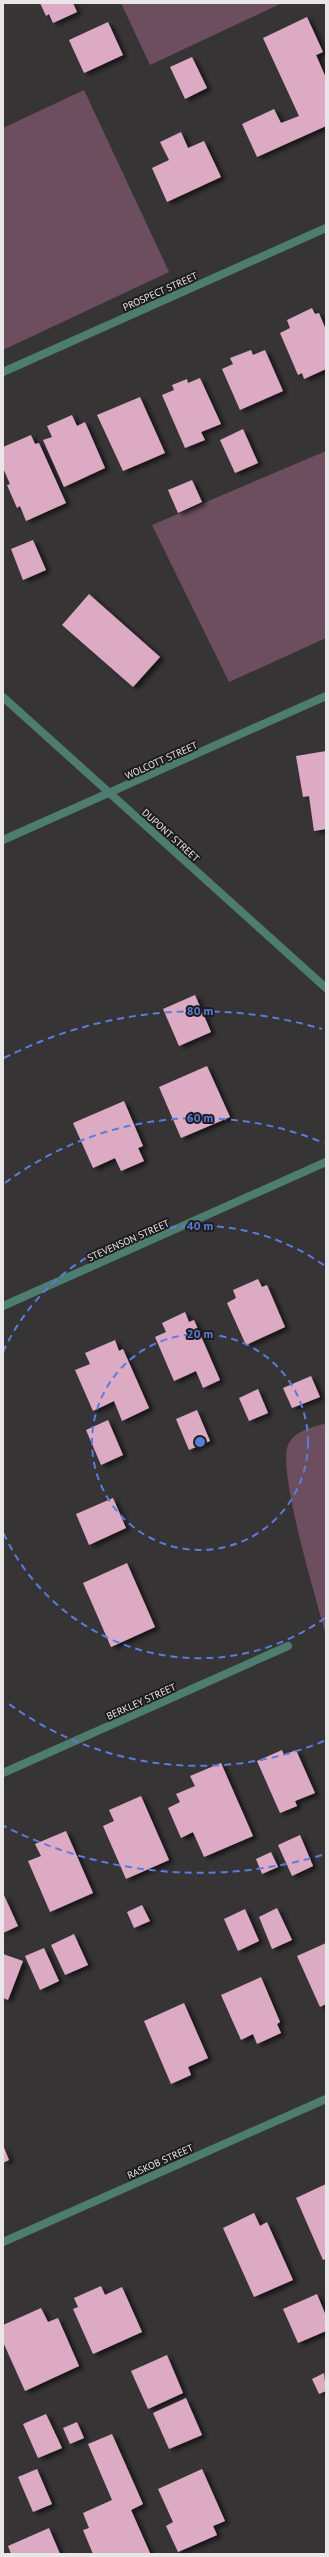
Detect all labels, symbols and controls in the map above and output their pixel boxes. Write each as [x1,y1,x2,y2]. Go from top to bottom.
street label: PROSPECT STREET [121,269,200,314]
street label: WOLCOTT STREET [123,738,200,782]
street label: DUPONT STREET [139,806,202,865]
text: 80 m [187,1003,213,1018]
text: 60 m [187,1110,213,1125]
street label: STEVENSON STREET [85,1216,172,1264]
text: 40 m [187,1218,213,1233]
text: 20 m [187,1326,213,1341]
centre of rings [193,1435,207,1449]
street label: BERKLEY STREET [104,1680,178,1723]
street label: RASKOB STREET [125,2141,196,2182]

